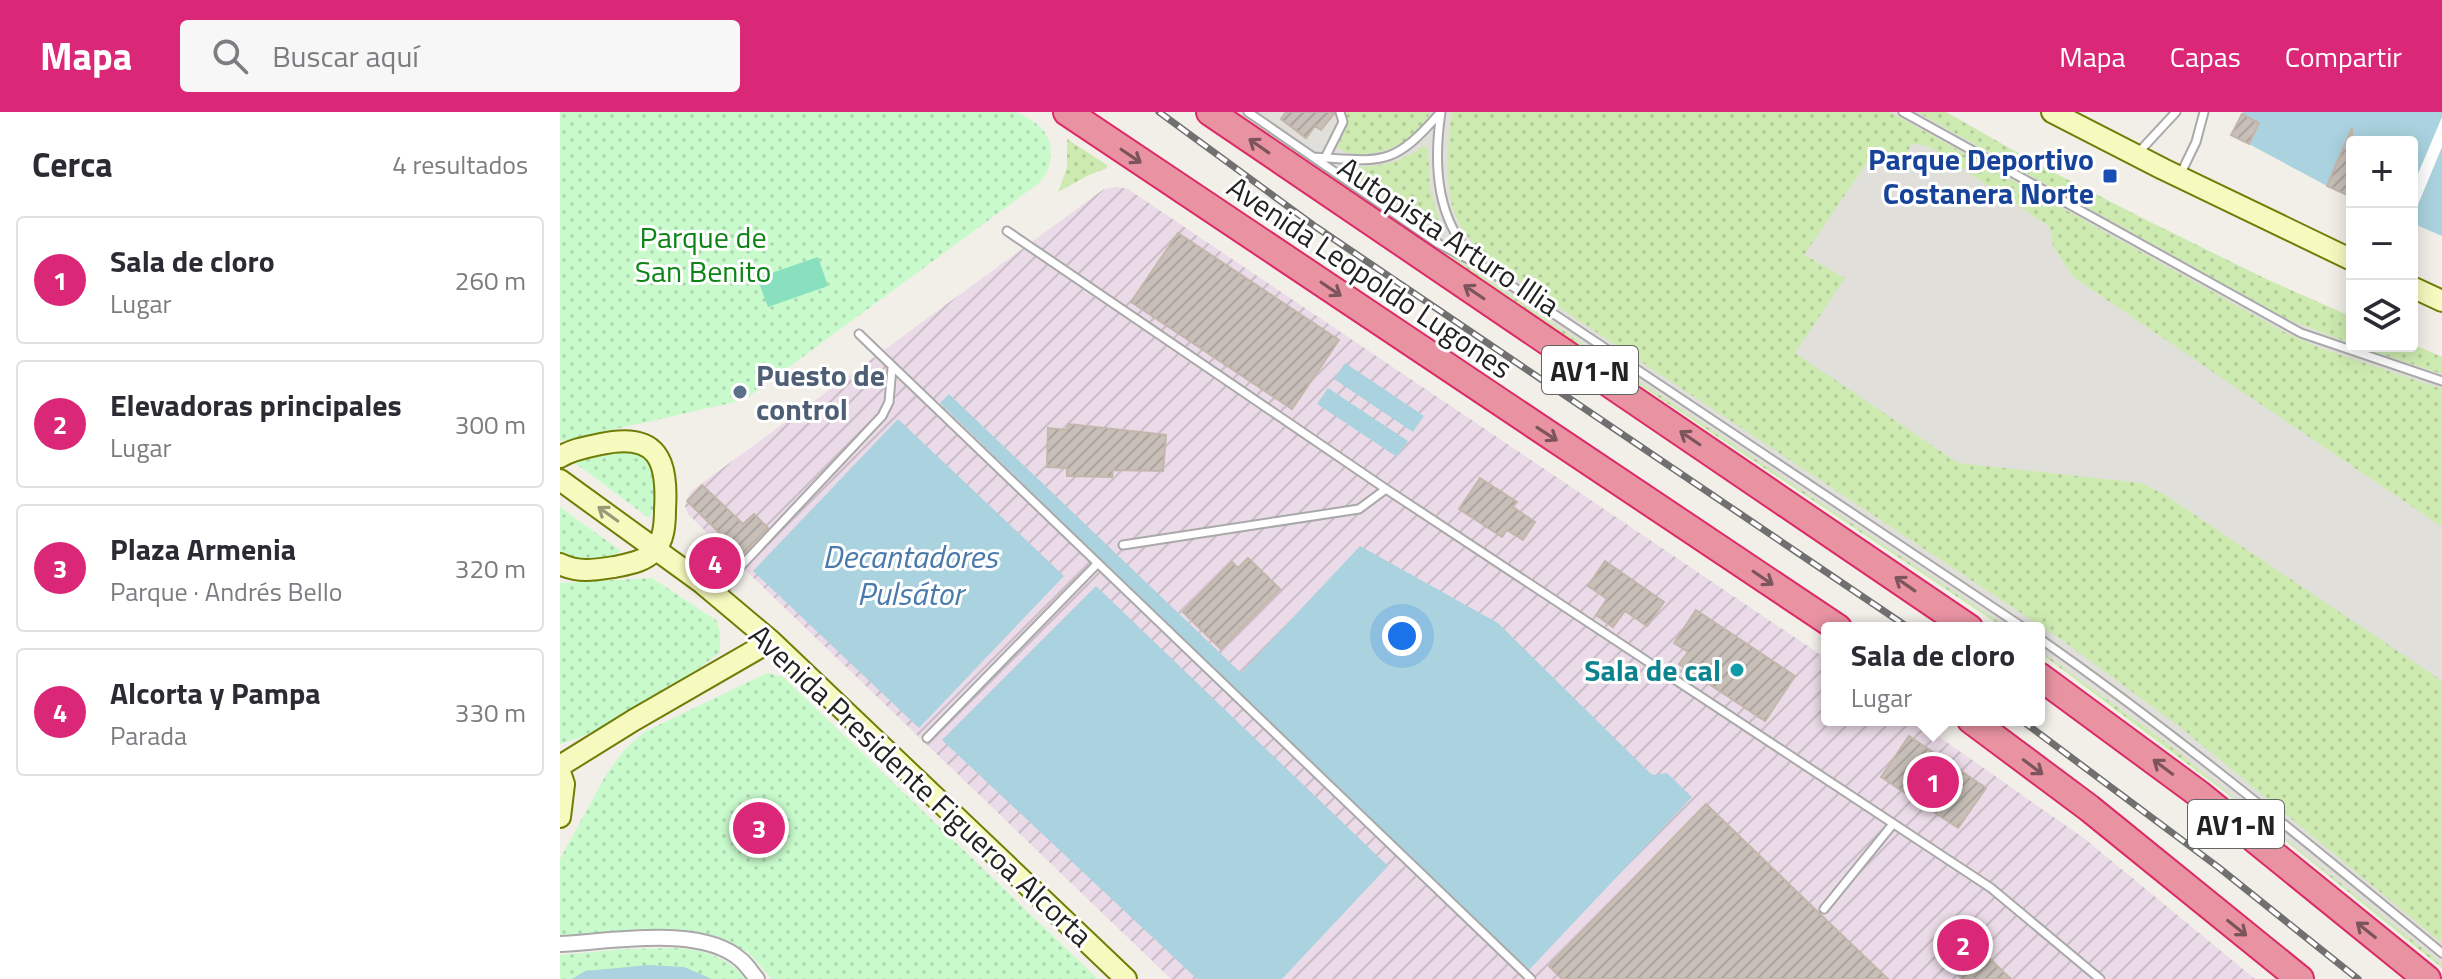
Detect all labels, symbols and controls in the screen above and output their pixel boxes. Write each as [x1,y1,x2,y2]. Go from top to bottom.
search box [180,20,740,92]
text: Mapa [40,27,132,85]
text: Buscar aquí [272,33,419,79]
icon: search [208,34,252,78]
text: Mapa [2059,35,2126,78]
text: Capas [2170,35,2241,78]
text: Compartir [2285,35,2402,78]
place label: Parque Deportivo Costanera Norte [1868,136,2094,216]
map controls [2346,136,2418,352]
button: + [2346,136,2418,208]
text: Cerca [32,138,113,190]
one-way arrow [1249,138,1271,154]
text: 4 resultados [392,145,528,184]
street label: Autopista Arturo Illia [1329,145,1569,327]
one-way arrow [1120,147,1142,164]
street label: Avenida Leopoldo Lugones [1218,164,1522,390]
marker: Parque Deportivo Costanera Norte [2101,167,2119,185]
button: − [2346,208,2418,280]
park label: Parque de San Benito [635,214,771,294]
text: Sala de cloro [110,238,275,284]
text: 1 [53,261,67,300]
text: 260 m [455,261,526,300]
button: layers [2346,280,2418,352]
one-way arrow [1319,281,1341,298]
text: Lugar [110,284,172,323]
one-way arrow [1464,284,1486,300]
road number: AV1-N [1542,346,1638,394]
place label: Puesto de control [756,352,885,432]
text: Elevadoras principales [110,382,402,428]
marker: Puesto de control [731,383,749,401]
text: 2 [53,405,67,444]
text: 300 m [455,405,526,444]
one-way arrow [1535,426,1558,442]
text: Lugar [110,428,172,467]
one-way arrow [1679,430,1701,446]
one-way arrow [598,506,620,523]
text: Plaza Armenia [110,526,296,572]
water label: Decantadores Pulsátor [823,532,1000,617]
pin: 4 [689,533,741,593]
text: 3 [53,549,67,588]
text: 320 m [455,549,526,588]
one-way arrow [1752,569,1774,586]
text: Parque · Andrés Bello [110,572,342,611]
one-way arrow [1895,576,1917,592]
street label: Avenida Presidente Figueroa Alcorta [739,613,1103,957]
your location [1382,616,1422,656]
popup [1821,622,2045,726]
text: Sala de cloro [1851,632,2015,678]
place label: Sala de cal [1584,647,1721,693]
marker: Sala de cal [1728,661,1746,679]
text: Alcorta y Pampa [110,670,321,716]
text: Lugar [1851,678,1912,717]
text: 4 [53,693,67,732]
text: 330 m [455,693,526,732]
text: Parada [110,716,187,755]
pin: 1 [1907,752,1959,812]
one-way arrow [2022,758,2044,775]
one-way arrow [2153,759,2175,776]
pin: 3 [733,798,785,858]
road number: AV1-N [2188,800,2284,848]
pin: 2 [1937,915,1989,975]
one-way arrow [2226,919,2247,937]
one-way arrow [2356,921,2377,938]

